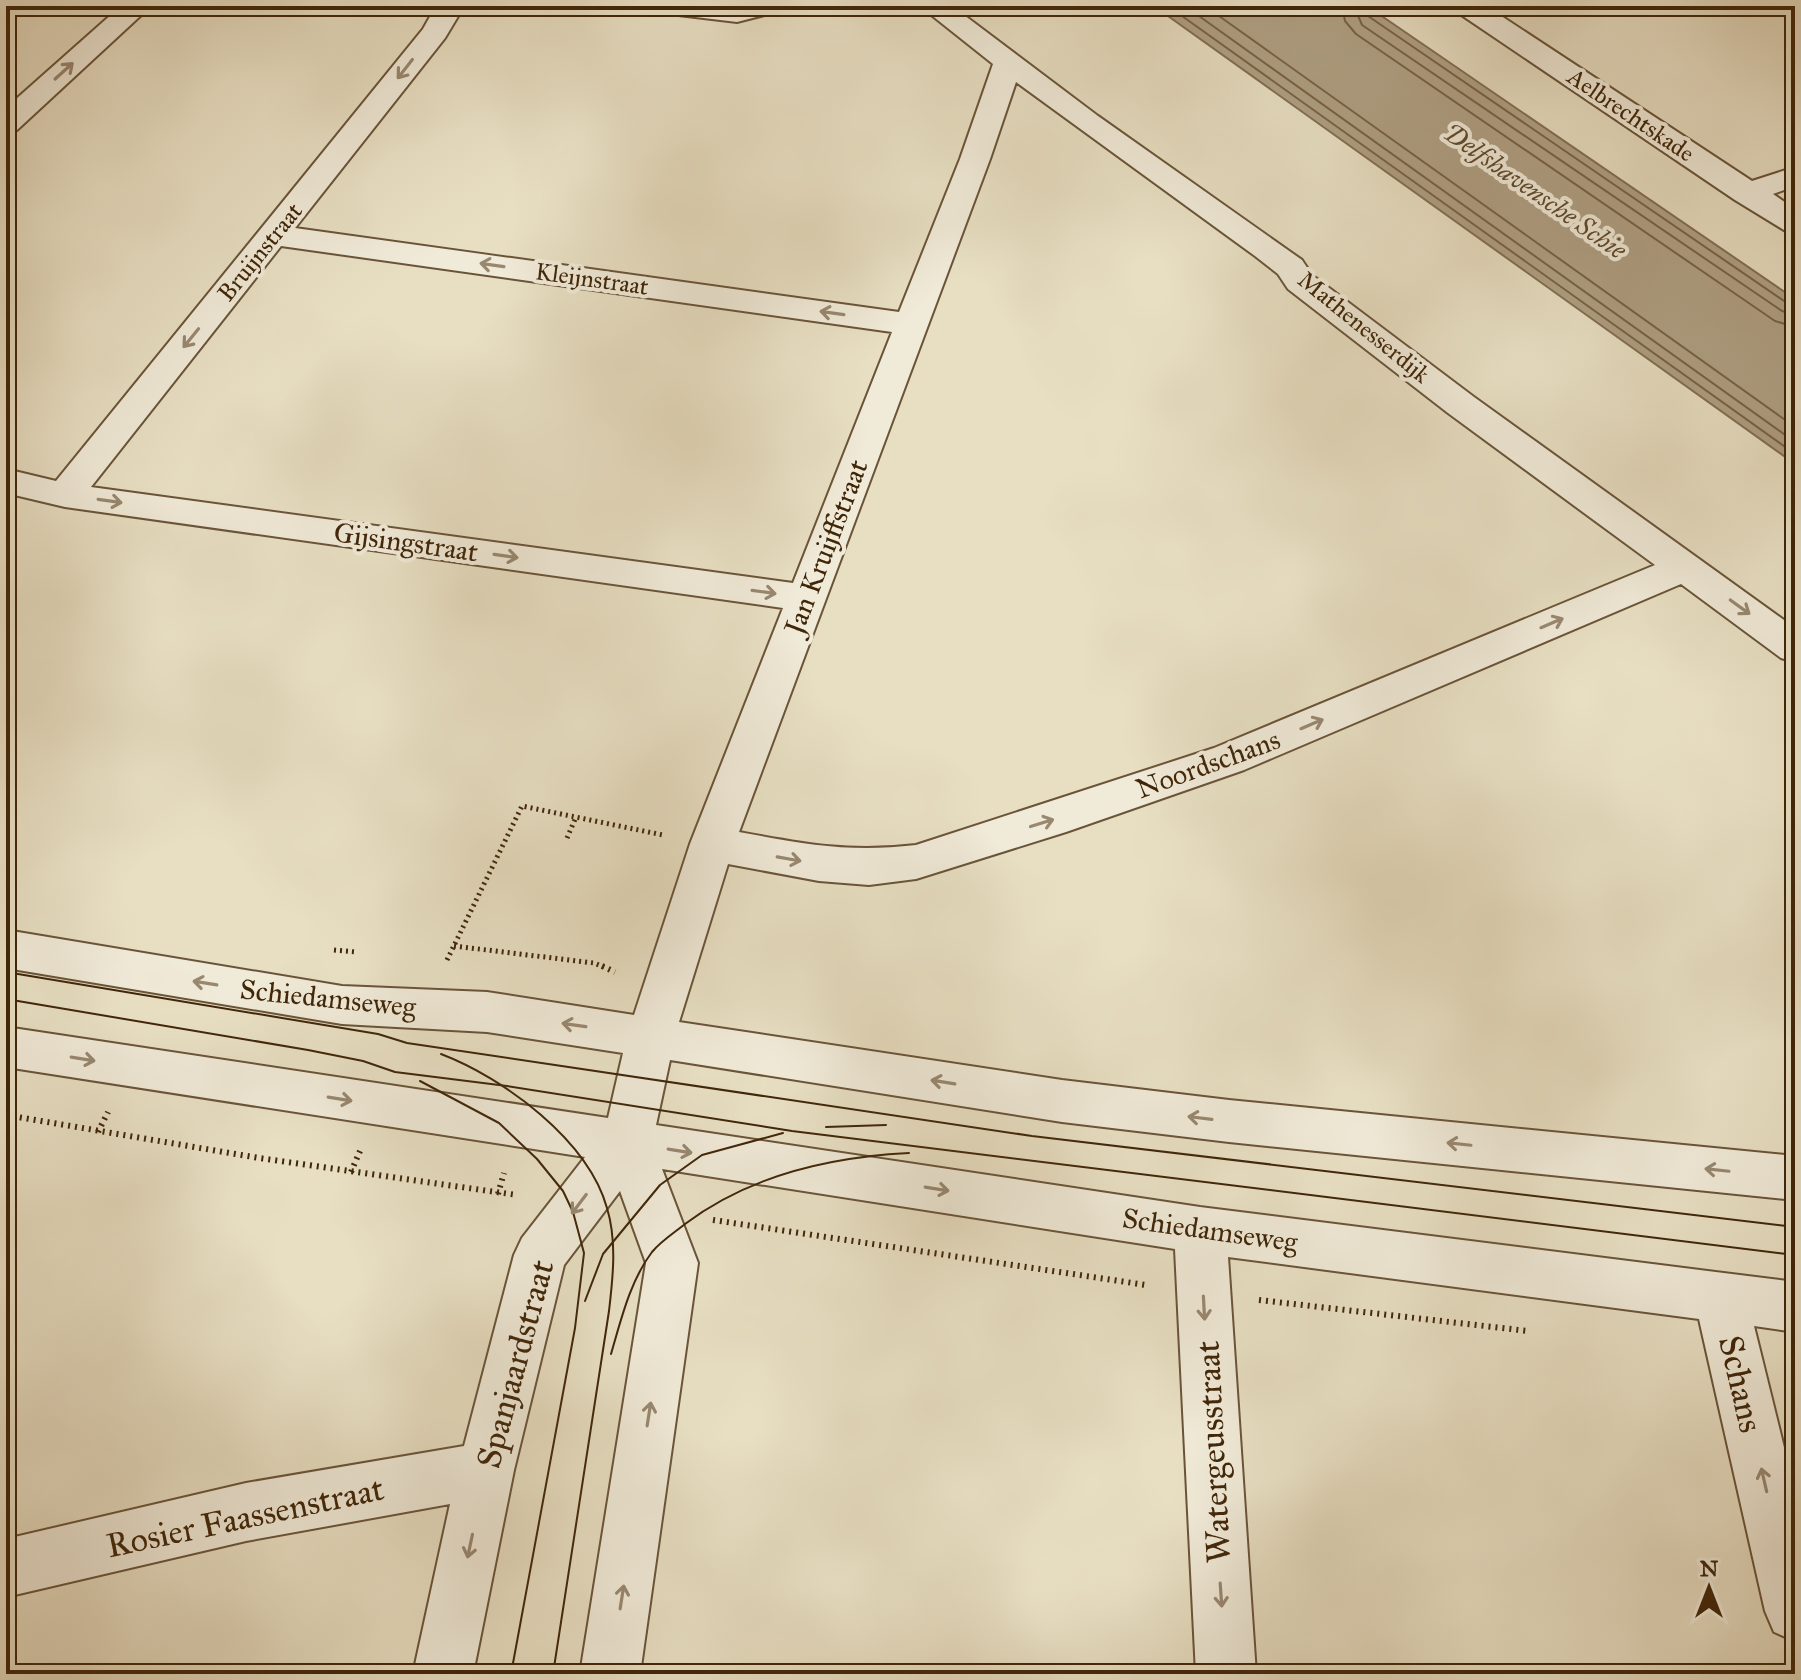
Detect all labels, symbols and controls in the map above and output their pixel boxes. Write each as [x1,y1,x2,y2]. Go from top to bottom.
one-way arrow [396,58,414,79]
street label: Aelbrechtskade [1561,61,1700,168]
one-way arrow [54,63,74,81]
water label: Delfshavensche Schie [1438,116,1633,267]
street label: Bruijnstraat [211,196,309,307]
street label: Kleijnstraat [534,256,651,302]
one-way arrow [480,257,505,272]
street label: Mathenesserdijk [1292,265,1437,390]
one-way arrow [820,305,846,320]
one-way arrow [182,327,200,348]
street label: Jan Kruijffstraat [776,455,875,642]
one-way arrow [97,494,122,509]
street label: Gijsingstraat [332,515,480,569]
one-way arrow [493,549,518,564]
one-way arrow [751,585,776,600]
one-way arrow [1729,598,1750,615]
one-way arrow [1539,615,1564,630]
one-way arrow [1300,715,1324,730]
street label: Noordschans [1131,722,1285,806]
one-way arrow [1029,815,1055,830]
one-way arrow [776,852,801,867]
street label: Schiedamseweg [238,971,419,1025]
one-way arrow [193,975,218,990]
one-way arrow [562,1017,587,1032]
one-way arrow [70,1052,95,1067]
one-way arrow [930,1074,956,1089]
one-way arrow [327,1092,352,1107]
one-way arrow [1187,1110,1214,1125]
one-way arrow [1446,1137,1473,1152]
one-way arrow [667,1144,692,1159]
one-way arrow [1704,1163,1731,1178]
one-way arrow [924,1182,949,1197]
one-way arrow [571,1193,588,1214]
street label: Schiedamseweg [1120,1200,1301,1260]
street label: Spanjaardstraat [468,1255,562,1473]
one-way arrow [1197,1294,1212,1321]
street label: Schans [1710,1332,1772,1436]
street label: Watergeusstraat [1187,1340,1239,1564]
one-way arrow [643,1402,658,1427]
street label: Rosier Faassenstraat [103,1468,387,1566]
one-way arrow [1756,1468,1771,1494]
one-way arrow [461,1533,476,1559]
north arrow [1669,1548,1749,1628]
text: N [1700,1555,1719,1582]
one-way arrow [1214,1581,1229,1608]
one-way arrow [615,1585,630,1610]

